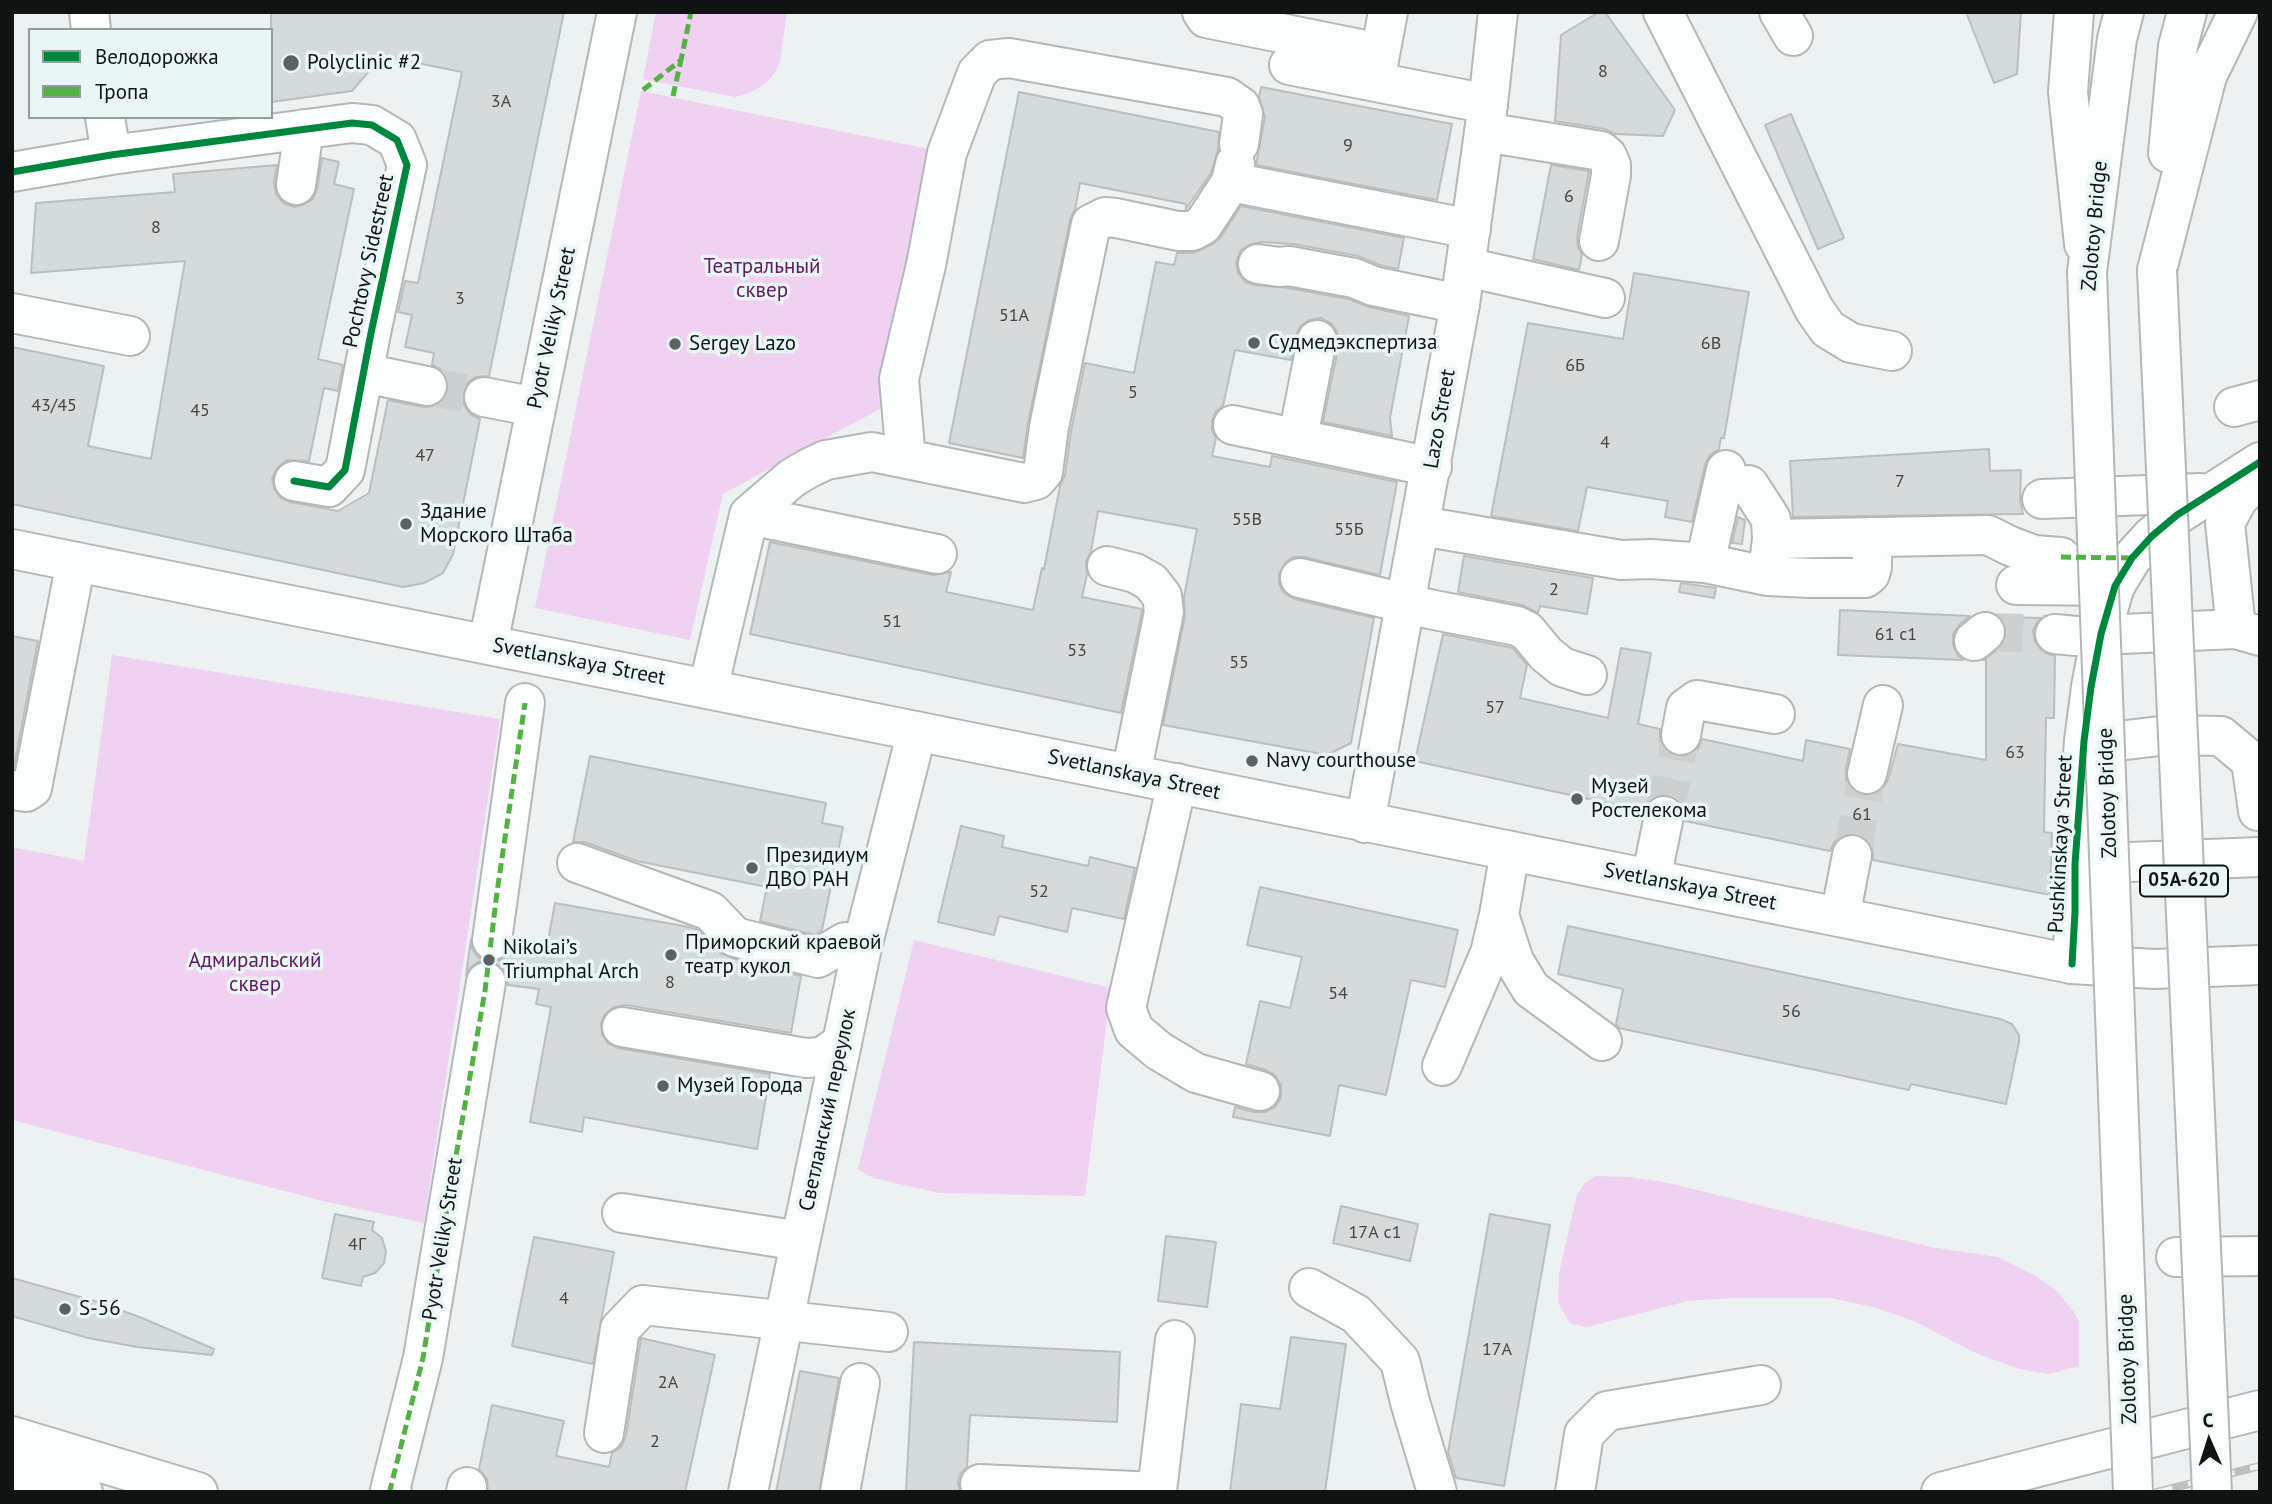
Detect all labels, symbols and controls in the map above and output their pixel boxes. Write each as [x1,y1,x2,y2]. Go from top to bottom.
legend [28,28,273,119]
text: Велодорожка [95,43,219,70]
place label: Polyclinic #2 [307,50,421,76]
marker: Polyclinic #2 [281,53,301,73]
house number: 8 [1598,61,1608,83]
text: Тропа [95,78,149,105]
house number: 3А [491,91,511,113]
house number: 9 [1343,135,1353,157]
street label: Zolotoy Bridge [2077,160,2113,292]
street label: Pochtovy Sidestreet [338,172,400,350]
house number: 6 [1564,186,1574,208]
house number: 8 [151,217,161,239]
street label: Pyotr Veliky Street [523,245,581,411]
park label: Театральный сквер [703,254,821,304]
house number: 3 [455,288,465,310]
house number: 51А [999,305,1029,327]
place label: Судмедэкспертиза [1268,330,1437,356]
place label: Sergey Lazo [689,331,796,357]
house number: 6В [1701,333,1721,355]
marker: Судмедэкспертиза [1246,335,1262,351]
marker: Sergey Lazo [667,336,683,352]
house number: 6Б [1565,355,1585,377]
street label: Lazo Street [1419,367,1461,471]
house number: 5 [1128,382,1138,404]
house number: 43/45 [31,395,77,417]
house number: 45 [190,400,210,422]
house number: 4 [1600,432,1610,454]
house number: 47 [415,445,435,467]
house number: 7 [1895,471,1905,493]
place label: Здание Морского Штаба [420,499,573,549]
house number: 55В [1232,509,1262,531]
marker: Здание Морского Штаба [398,516,414,532]
house number: 55Б [1334,519,1364,541]
house number: 2 [1549,579,1559,601]
house number: 51 [882,611,902,633]
house number: 61 с1 [1875,624,1917,646]
street label: Svetlanskaya Street [490,633,668,691]
house number: 53 [1067,640,1087,662]
house number: 55 [1229,652,1249,674]
house number: 57 [1485,697,1505,719]
street label: Zolotoy Bridge [2093,727,2123,859]
house number: 63 [2005,742,2025,764]
street label: Svetlanskaya Street [1045,744,1223,806]
place label: Navy courthouse [1266,748,1416,774]
marker: Navy courthouse [1244,753,1260,769]
street label: Pushkinskaya Street [2044,754,2078,934]
place label: Музей Ростелекома [1591,774,1707,824]
marker: Музей Ростелекома [1569,791,1585,807]
house number: 61 [1852,804,1872,826]
place label: Президиум ДВО РАН [766,843,869,893]
street label: Svetlanskaya Street [1601,858,1779,916]
marker: Президиум ДВО РАН [744,860,760,876]
road number: 05А-620 [2140,866,2228,897]
house number: 52 [1029,881,1049,903]
place label: Приморский краевой театр кукол [685,930,882,980]
place label: Nikolai’s Triumphal Arch [503,935,639,985]
marker: Приморский краевой театр кукол [663,947,679,963]
park label: Адмиральский сквер [189,948,321,998]
marker: Nikolai’s Triumphal Arch [481,952,497,968]
house number: 8 [665,972,675,994]
house number: 54 [1328,983,1348,1005]
house number: 56 [1781,1001,1801,1023]
street label: Светланский переулок [794,1006,862,1214]
place label: Музей Города [677,1073,803,1099]
marker: Музей Города [655,1078,671,1094]
street label: Pyotr Veliky Street [418,1156,468,1322]
house number: 17А с1 [1349,1222,1401,1244]
house number: 4Г [348,1234,366,1256]
house number: 4 [559,1288,569,1310]
street label: Zolotoy Bridge [2113,1293,2143,1425]
place label: S-56 [79,1296,121,1322]
marker: S-56 [57,1301,73,1317]
house number: 17А [1482,1339,1512,1361]
house number: 2А [658,1372,678,1394]
north arrow [2174,1406,2244,1476]
text: С [2202,1408,2214,1432]
house number: 2 [650,1431,660,1453]

